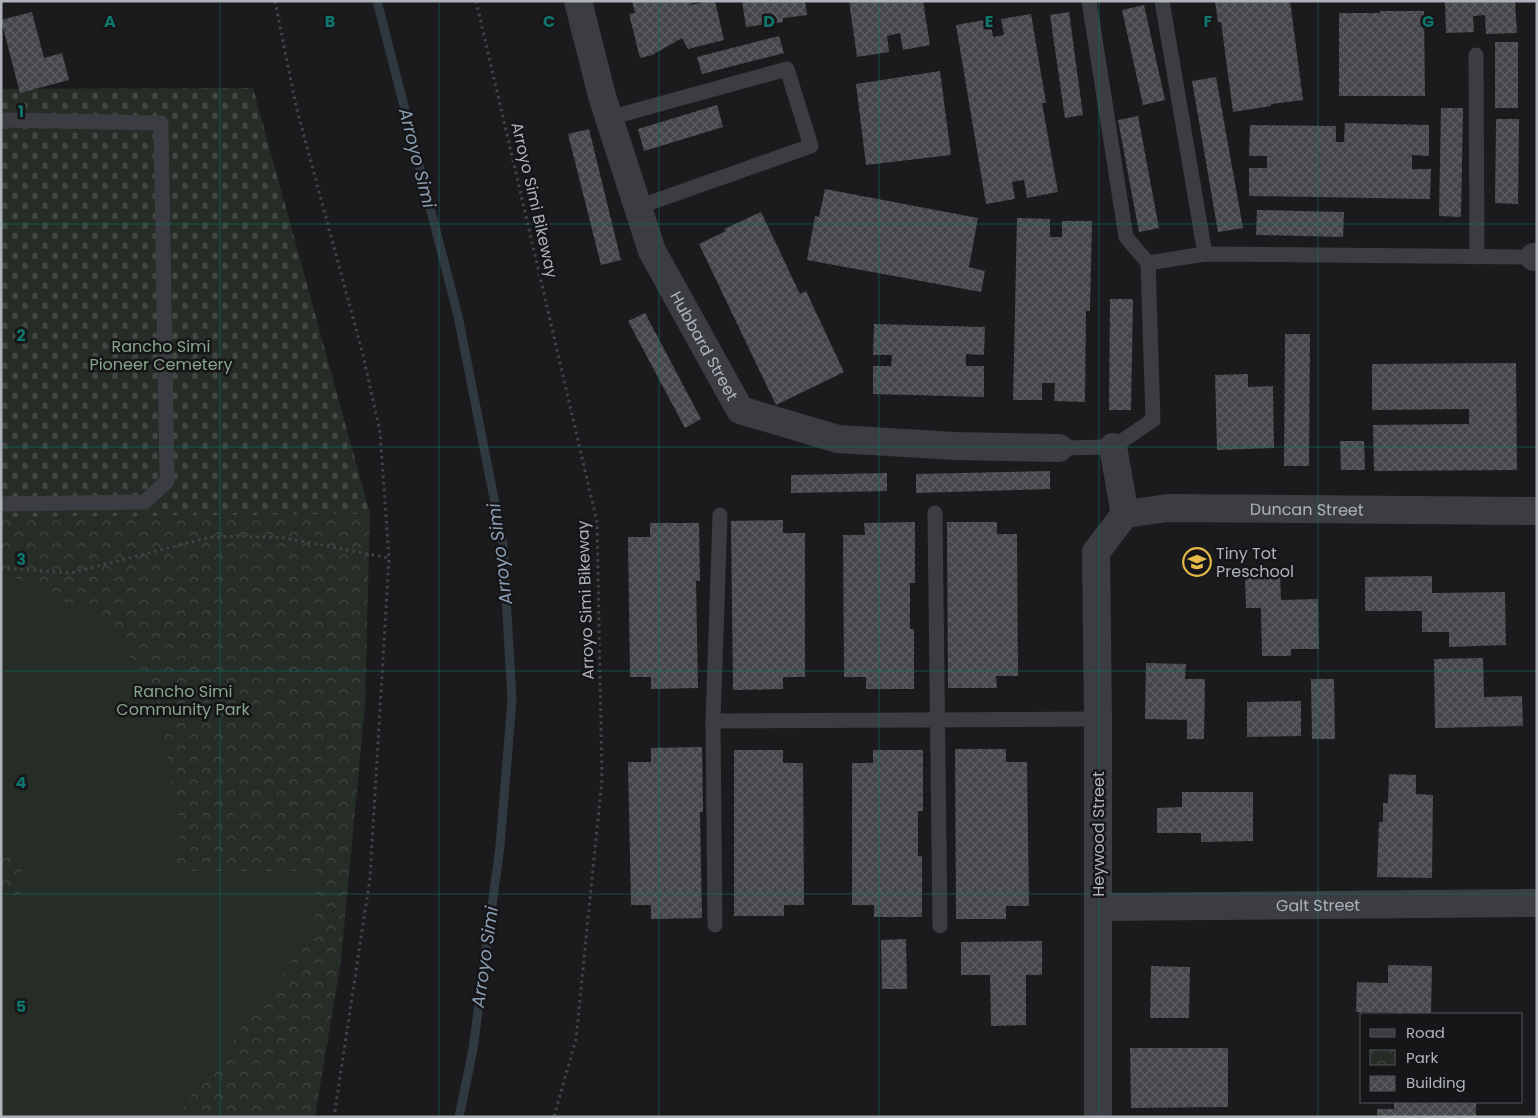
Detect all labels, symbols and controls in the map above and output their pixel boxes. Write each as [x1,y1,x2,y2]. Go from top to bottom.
text: A [104,10,116,33]
text: B [325,10,335,33]
text: C [543,10,555,33]
text: D [763,10,775,33]
text: E [985,10,993,33]
text: F [1204,10,1213,33]
text: G [1422,10,1434,33]
text: 1 [18,100,24,123]
water label: Arroyo Simi [393,104,442,211]
street label: Arroyo Simi Bikeway [505,120,564,280]
street label: Hubbard Street [664,287,744,405]
text: 2 [16,324,26,347]
park label: Rancho Simi Pioneer Cemetery [89,335,233,376]
street label: Duncan Street [1250,498,1364,522]
water label: Arroyo Simi [481,501,518,607]
street label: Arroyo Simi Bikeway [571,520,600,680]
place label: Tiny Tot Preschool [1216,542,1294,583]
school or university icon: Tiny Tot Preschool [1182,547,1212,577]
text: 3 [16,548,26,571]
park label: Rancho Simi Community Park [116,680,250,721]
text: 4 [16,771,27,794]
street label: Heywood Street [1087,771,1110,897]
street label: Galt Street [1276,894,1360,917]
water label: Arroyo Simi [465,904,504,1010]
text: 5 [16,995,26,1018]
legend [1360,1013,1523,1103]
text: Road [1406,1022,1445,1043]
text: Park [1406,1047,1438,1068]
text: Building [1406,1072,1466,1093]

